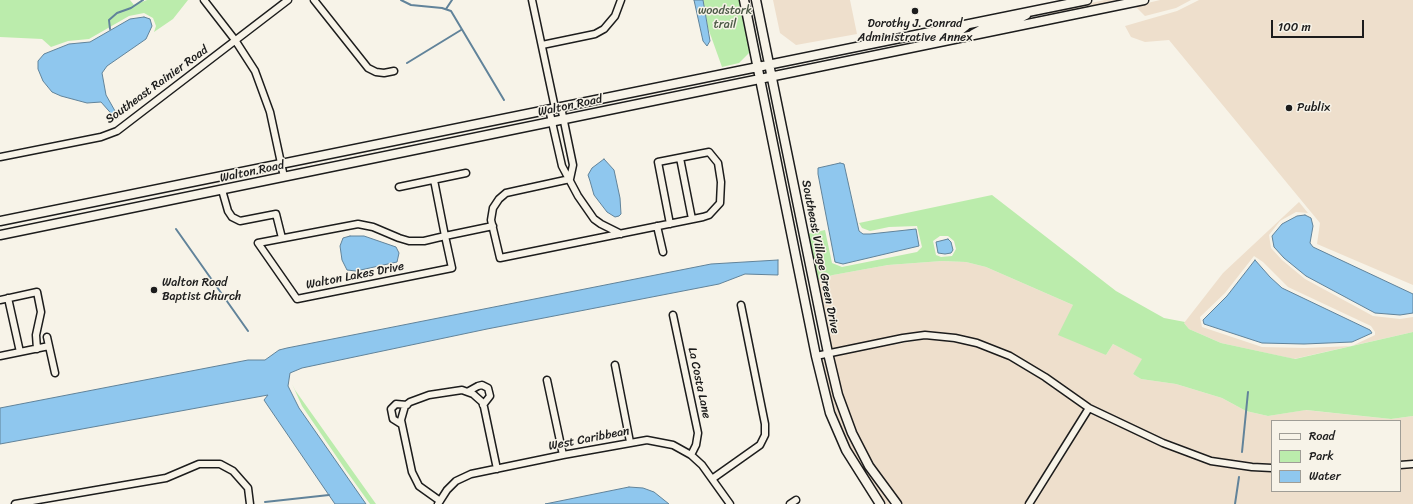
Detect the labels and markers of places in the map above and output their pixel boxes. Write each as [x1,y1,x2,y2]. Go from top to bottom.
marker: Dorothy J. Conrad Administrative Annex [910,6,920,16]
place label: Dorothy J. Conrad Administrative Annex [858,17,972,45]
place label: Publix [1297,101,1330,115]
marker: Publix [1284,103,1294,113]
place label: Walton Road Baptist Church [162,276,241,304]
marker: Walton Road Baptist Church [149,285,159,295]

